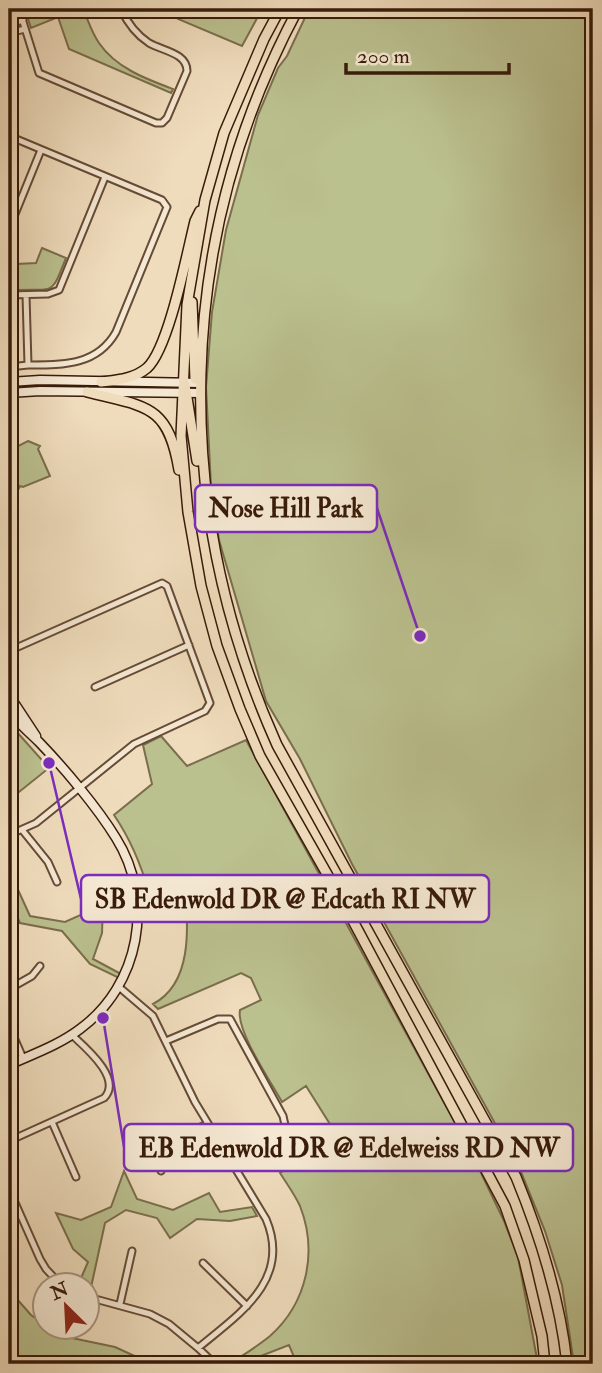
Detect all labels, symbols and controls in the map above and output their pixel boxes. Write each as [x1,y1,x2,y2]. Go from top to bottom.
scale bar [346,32,509,76]
text: 200 m [357,43,410,70]
callout: Nose Hill Park [195,485,377,532]
text: Nose Hill Park [208,493,364,525]
callout: SB Edenwold DR @ Edcath RI NW [81,875,489,922]
text: SB Edenwold DR @ Edcath RI NW [95,884,477,916]
callout: EB Edenwold DR @ Edelweiss RD NW [124,1124,573,1171]
text: EB Edenwold DR @ Edelweiss RD NW [139,1133,561,1165]
north arrow [32,1272,102,1342]
text: N [46,1277,73,1306]

